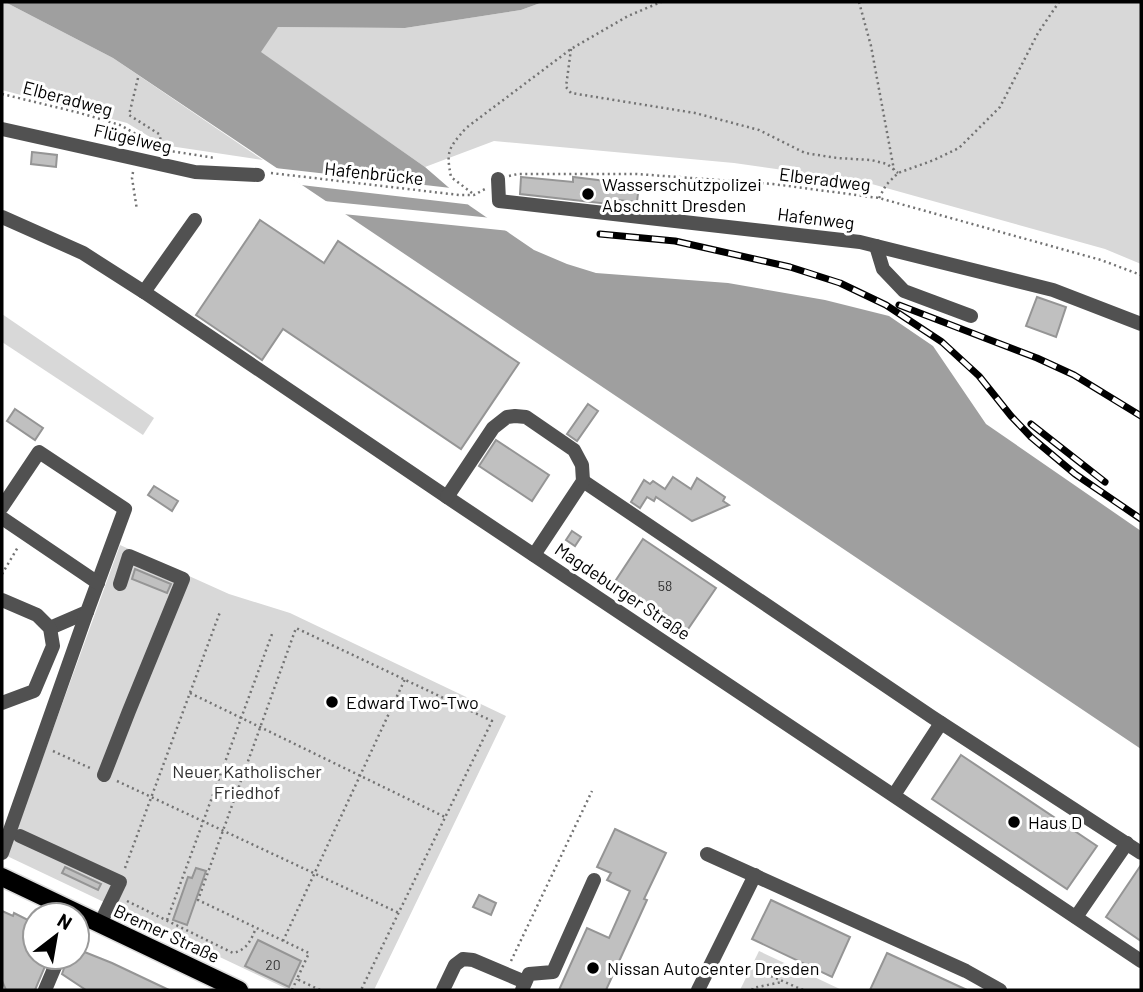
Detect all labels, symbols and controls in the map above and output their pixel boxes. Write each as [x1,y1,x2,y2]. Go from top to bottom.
street label: Elberadweg [21,75,115,121]
street label: Flügelweg [92,118,174,158]
street label: Hafenbrücke [323,157,425,189]
street label: Elberadweg [778,162,872,196]
place label: Wasserschutzpolizei Abschnitt Dresden [602,173,762,216]
marker: Wasserschutzpolizei Abschnitt Dresden [580,186,596,202]
street label: Hafenweg [776,202,856,234]
street label: Magdeburger Straße [551,538,695,644]
house number: 58 [658,577,672,594]
place label: Edward Two-Two [346,691,479,713]
marker: Edward Two-Two [324,694,340,710]
park label: Neuer Katholischer Friedhof [172,760,322,803]
place label: Haus D [1028,811,1082,833]
marker: Haus D [1006,814,1022,830]
street label: Bremer Straße [111,899,223,967]
north arrow [21,901,91,971]
text: N [54,908,76,934]
house number: 20 [265,956,281,973]
place label: Nissan Autocenter Dresden [607,957,819,979]
marker: Nissan Autocenter Dresden [585,960,601,976]

